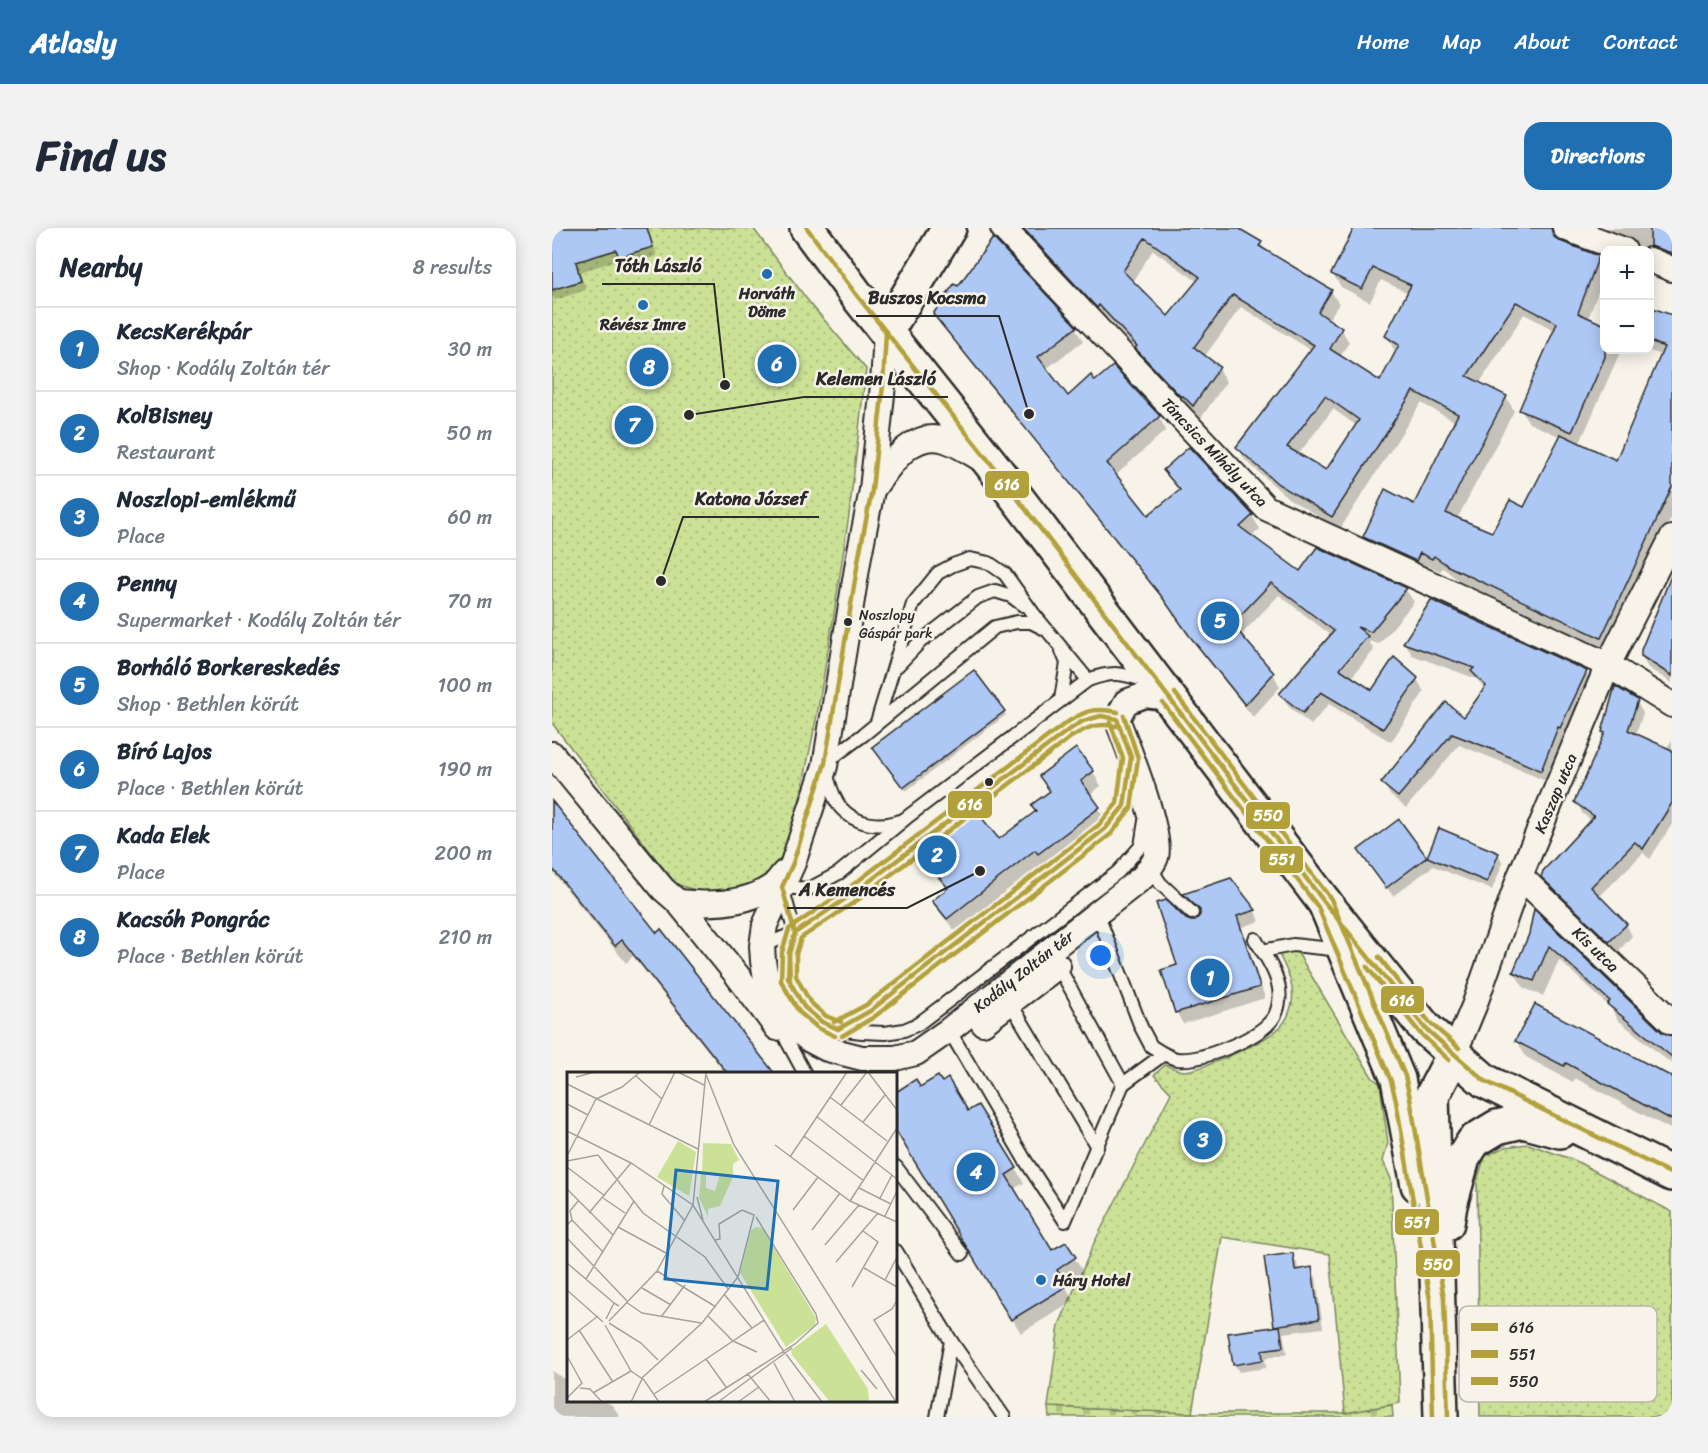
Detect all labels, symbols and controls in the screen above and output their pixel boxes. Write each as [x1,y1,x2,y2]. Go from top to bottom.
text: Atlasly [30,18,117,67]
text: Home [1357,23,1409,61]
text: Map [1442,23,1481,61]
text: About [1514,23,1571,61]
text: Contact [1604,23,1678,61]
text: Find us [36,119,166,193]
button: Directions [1524,122,1672,190]
text: Nearby [60,244,142,290]
map controls [1600,246,1654,354]
button: + [1600,246,1654,300]
callout: Tóth László [602,248,714,284]
text: 8 results [413,250,492,285]
text: Tóth László [614,250,702,282]
marker: Horváth Döme [760,267,774,281]
place label: Horváth Döme [738,279,796,326]
callout: Buszos Kocsma [856,280,999,316]
text: Buszos Kocsma [868,282,986,314]
marker: Révész Imre [636,298,650,312]
button: − [1600,300,1654,354]
place label: Révész Imre [599,310,687,339]
text: KecsKerékpár [117,312,251,351]
text: 1 [75,332,84,367]
text: 30 m [448,332,492,367]
pin: 6 [758,342,796,386]
pin: 8 [630,344,668,390]
text: Shop · Kodály Zoltán tér [117,351,329,386]
callout: Kelemen László [804,361,948,397]
text: Kelemen László [815,363,937,395]
street label: Táncsics Mihály utca [1154,390,1275,514]
text: KolBisney [117,396,212,435]
pin: 7 [614,402,653,448]
text: 2 [74,416,85,451]
text: 50 m [447,416,492,451]
text: Restaurant [117,435,216,470]
line badge: 616 [984,470,1030,499]
text: 616 [993,470,1020,499]
text: Noszlopi-emlékmű [117,480,296,519]
callout: Katona József [683,481,819,517]
text: Katona József [694,483,809,515]
text: 3 [74,500,85,535]
text: 60 m [447,500,492,535]
text: Place [117,519,165,554]
text: Penny [117,564,177,603]
text: 4 [73,584,86,619]
text: 70 m [447,584,492,619]
pin: 5 [1200,598,1240,644]
text: Supermarket · Kodály Zoltán tér [117,603,400,638]
place label: Noszlopy Gáspár park [859,603,933,646]
marker: Noszlopy Gáspár park [842,616,854,628]
text: Borháló Borkereskedés [117,648,340,687]
text: 5 [73,668,86,703]
text: 100 m [438,668,492,703]
text: Shop · Bethlen körút [117,687,299,722]
text: Bíró Lajos [117,732,211,771]
street label: Kaszap utca [1526,748,1585,838]
text: 6 [74,752,85,787]
text: 190 m [438,752,492,787]
text: Place · Bethlen körút [117,771,303,806]
unlabelled marker [983,776,995,788]
line badge: 616 [947,790,993,819]
text: 616 [956,790,983,819]
line badge: 550 [1245,801,1291,830]
text: 550 [1253,801,1283,830]
text: Kada Elek [117,816,211,855]
pin: 2 [918,832,956,878]
text: 7 [74,836,85,871]
text: 200 m [435,836,492,871]
line badge: 551 [1259,845,1304,874]
text: 551 [1269,845,1295,874]
text: Place [117,855,165,890]
callout: A Kemencés [787,872,907,908]
text: A Kemencés [798,874,896,906]
text: Kacsóh Pongrác [117,900,269,939]
street label: Kis utca [1565,919,1626,980]
text: 8 [73,920,86,955]
text: 210 m [439,920,492,955]
street label: Kodály Zoltán tér [966,921,1082,1020]
text: Place · Bethlen körút [117,939,303,974]
your location [1086,941,1115,970]
pin: 1 [1190,956,1230,1000]
line badge: 616 [1380,985,1425,1014]
text: 616 [1388,986,1415,1015]
inset map [567,1072,897,1402]
pin: 3 [1184,1118,1222,1162]
pin: 4 [956,1150,996,1194]
line badge: 551 [1394,1208,1440,1236]
text: 551 [1404,1208,1430,1237]
line badge: 550 [1415,1249,1461,1278]
text: 550 [1423,1250,1453,1279]
place label: Háry Hotel [1052,1266,1132,1295]
marker: Háry Hotel [1034,1273,1048,1287]
legend [1459,1306,1657,1402]
text: 616 [1509,1313,1534,1342]
text: 551 [1509,1340,1536,1369]
text: 550 [1509,1367,1539,1396]

